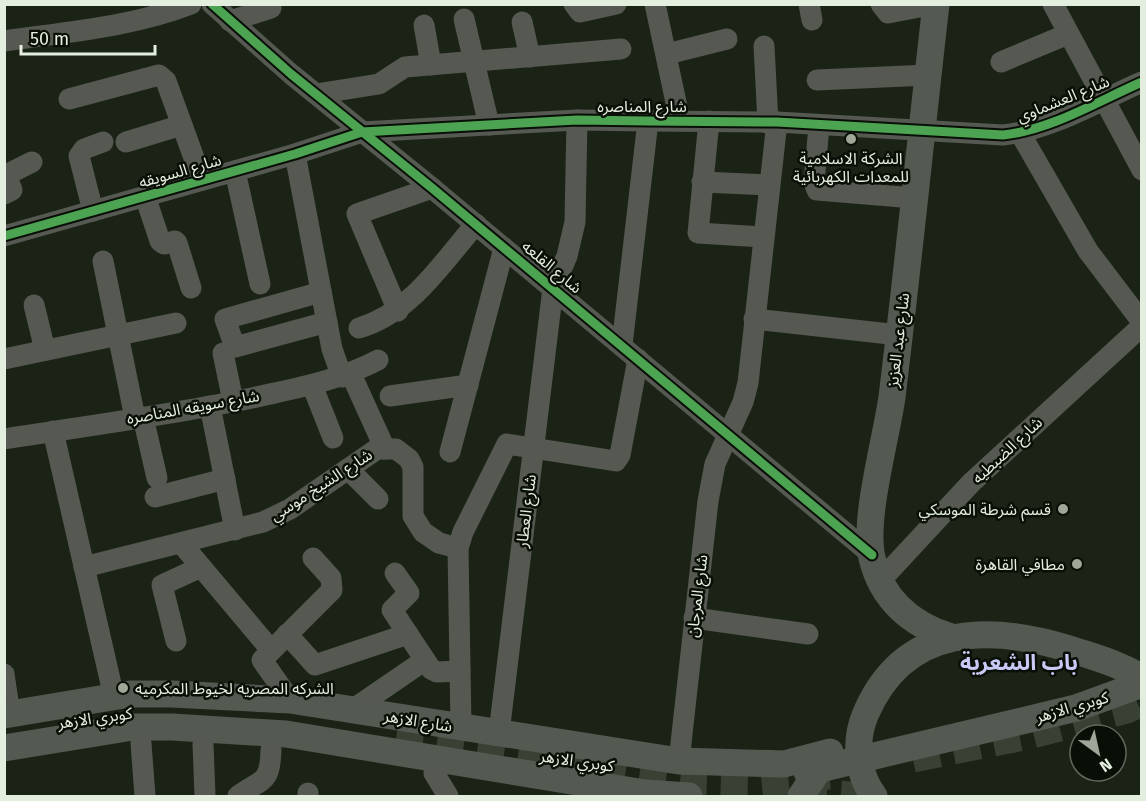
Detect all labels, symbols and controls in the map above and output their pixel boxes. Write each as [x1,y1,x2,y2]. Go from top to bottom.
scale bar [21,18,154,56]
text: 50 m [30,28,69,50]
street label: شارع العشماوي [1014,72,1113,129]
street label: شارع المناصره [597,97,687,119]
marker: الشركة الاسلامية للمعدات الكهربائية [844,132,858,146]
place label: الشركة الاسلامية للمعدات الكهربائية [793,149,909,186]
street label: شارع السويقه [137,150,224,195]
street label: شارع القلعه [516,237,586,300]
street label: شارع عبد العزيز [883,292,916,390]
street label: شارع سويقه المناصره [125,386,261,431]
street label: شارع الضبطيه [968,413,1048,490]
street label: شارع الشيخ موسي [266,445,377,528]
street label: شارع العطار [512,473,543,550]
place label: قسم شرطة الموسكي [919,500,1051,522]
marker: قسم شرطة الموسكي [1056,502,1070,516]
street label: شارع المرجان [682,553,714,639]
place label: مطافي القاهرة [976,555,1065,576]
marker: مطافي القاهرة [1070,557,1084,571]
district label: باب الشعرية [960,649,1078,676]
place label: الشركه المصريه لخيوط المكرميه [135,679,334,698]
marker: الشركه المصريه لخيوط المكرميه [116,681,130,695]
street label: كوبري الازهر [1032,687,1112,729]
street label: كوبري الازهر [56,703,134,735]
street label: شارع الازهر [381,706,454,739]
north arrow [1068,723,1128,783]
street label: كوبري الازهر [537,746,616,778]
text: N [1096,754,1116,776]

